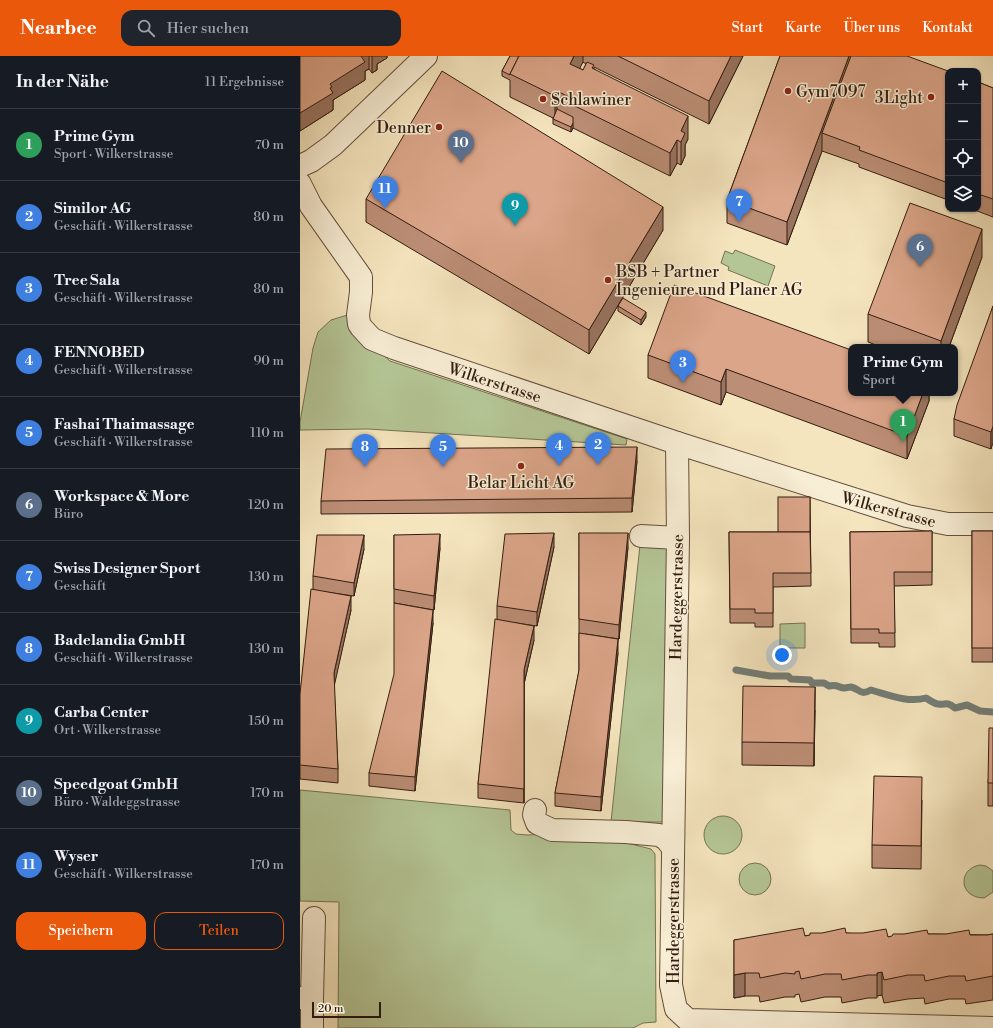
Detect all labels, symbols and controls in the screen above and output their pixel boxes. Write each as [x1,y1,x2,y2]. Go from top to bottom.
search box [121,10,401,46]
text: Nearbee [20,16,97,40]
icon: search [135,17,157,39]
text: Hier suchen [167,19,249,38]
text: Start [731,19,763,37]
text: Karte [785,19,821,37]
text: Über uns [843,19,900,37]
text: Kontakt [922,19,973,37]
map controls [945,68,981,212]
button: + [945,68,981,104]
text: In der Nähe [16,71,109,93]
text: 11 Ergebnisse [205,74,284,90]
place label: Gym7097 [796,82,866,102]
marker: Gym7097 [783,86,793,96]
place label: 3Light [875,88,923,108]
place label: Schlawiner [551,90,631,110]
marker: 3Light [926,92,936,102]
marker: Schlawiner [538,94,548,104]
button: − [945,104,981,140]
place label: Denner [376,118,431,138]
marker: Denner [434,122,444,132]
text: Prime Gym [54,127,134,146]
pin: 10 [448,130,474,163]
text: 1 [26,137,32,153]
text: 70 m [255,137,284,153]
button: locate [945,140,981,176]
text: Sport · Wilkerstrasse [54,146,173,162]
pin: 11 [372,176,398,209]
button: layers [945,176,981,212]
pin: 7 [726,189,752,222]
pin: 9 [502,193,528,226]
text: Similor AG [54,199,131,218]
text: 2 [25,209,33,225]
text: 80 m [253,209,284,225]
text: Geschäft · Wilkerstrasse [54,218,193,234]
pin: 6 [907,234,933,267]
place label: BSB + Partner Ingenieure und Planer AG [615,262,803,300]
text: Tree Sala [54,271,120,290]
marker: BSB + Partner Ingenieure und Planer AG [603,275,613,285]
text: 3 [25,281,33,297]
text: 80 m [253,281,284,297]
text: Geschäft · Wilkerstrasse [54,290,193,306]
text: FENNOBED [54,343,144,362]
popup [848,344,958,396]
pin: 3 [670,350,696,383]
text: 4 [25,353,33,369]
text: 90 m [253,353,284,369]
text: Prime Gym [863,353,943,372]
street label: Wilkerstrasse [445,358,544,407]
text: Geschäft · Wilkerstrasse [54,362,193,378]
text: Sport [863,372,896,388]
pin: 1 [890,409,916,442]
text: Fashai Thaimassage [54,415,195,434]
text: 5 [25,425,33,441]
text: 110 m [250,425,284,441]
pin: 2 [585,432,611,465]
pin: 4 [546,433,572,466]
text: Geschäft · Wilkerstrasse [54,434,193,450]
pin: 8 [352,434,378,467]
pin: 5 [430,434,456,467]
marker: Belar Licht AG [516,461,526,471]
place label: Belar Licht AG [467,473,575,493]
text: Workspace & More [54,487,189,506]
street label: Wilkerstrasse [838,487,938,532]
text: 6 [25,497,33,513]
text: 120 m [248,497,284,513]
text: Büro [54,506,83,522]
street label: Hardeggerstrasse [666,534,688,660]
text: Swiss Designer Sport [54,559,200,578]
text: 7 [25,569,33,585]
text: 130 m [249,569,284,585]
text: Geschäft [54,578,106,594]
text: Badelandia GmbH [54,631,185,650]
text: 8 [25,641,33,657]
text: 130 m [249,641,284,657]
your location [772,645,792,665]
text: Geschäft · Wilkerstrasse [54,650,193,666]
text: Carba Center [54,703,149,722]
text: 9 [25,713,33,729]
text: 150 m [249,713,284,729]
text: Ort · Wilkerstrasse [54,722,161,738]
text: Speedgoat GmbH [54,775,178,794]
text: 10 [21,785,37,801]
text: 170 m [250,785,284,801]
text: Büro · Waldeggstrasse [54,794,180,810]
text: Wyser [54,847,98,866]
text: 11 [23,857,35,873]
text: 170 m [250,857,284,873]
street label: Hardeggerstrasse [664,858,684,984]
text: Geschäft · Wilkerstrasse [54,866,193,882]
button: Speichern [16,912,146,950]
button: Teilen [154,912,284,950]
scale bar [312,1000,381,1019]
text: 20 m [318,1002,343,1016]

